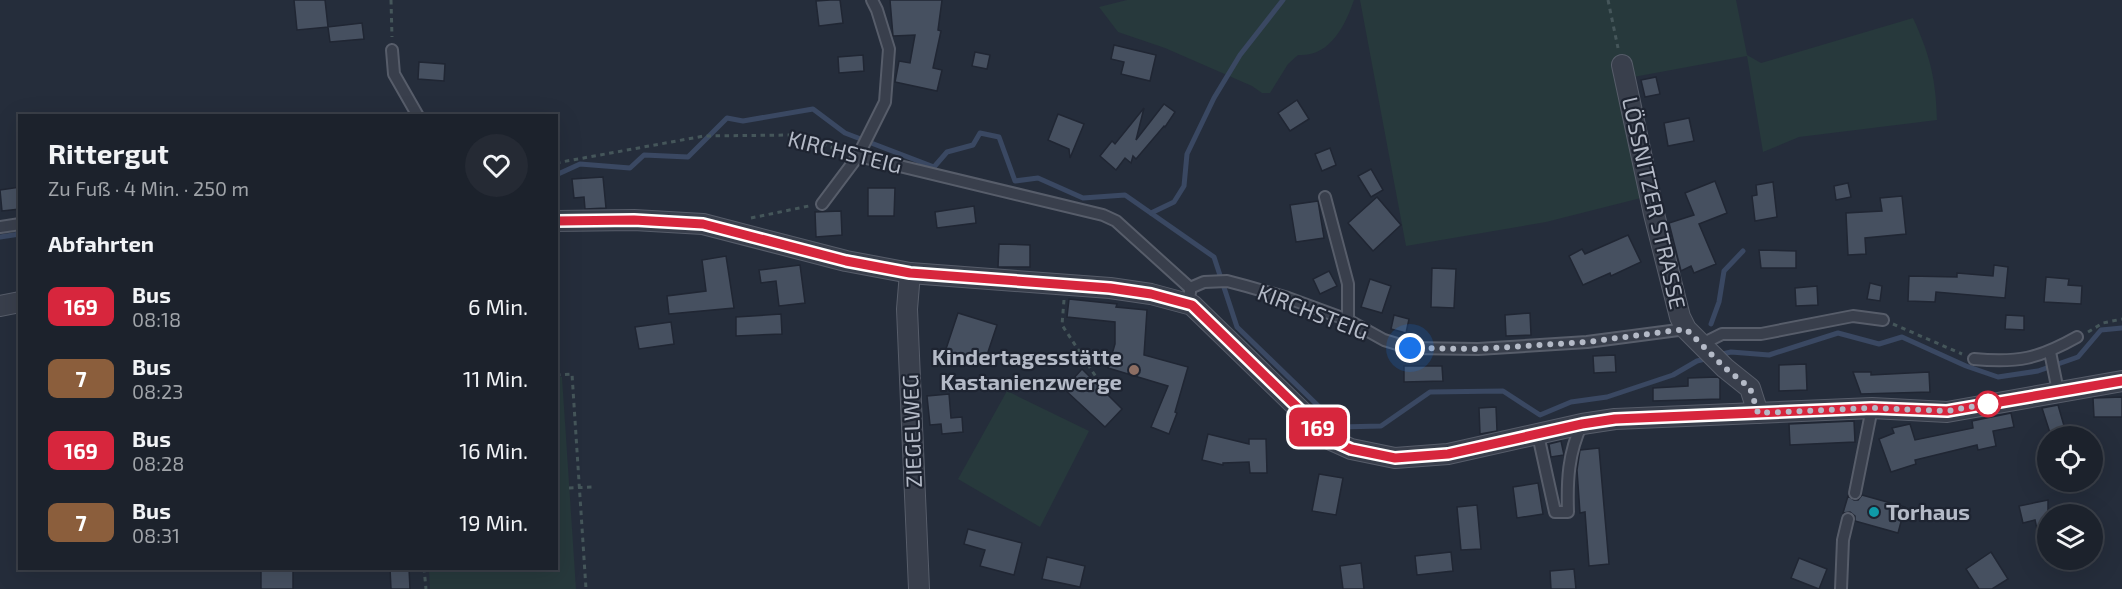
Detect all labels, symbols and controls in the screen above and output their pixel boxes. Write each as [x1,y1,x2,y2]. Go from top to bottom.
street label: LÖSSNITZER STRASSE [1618,94,1692,311]
street label: KIRCHSTEIG [786,124,905,178]
button: heart [465,134,528,197]
text: Rittergut [48,136,169,170]
text: Zu Fuß · 4 Min. · 250 m [48,176,249,200]
text: Abfahrten [48,230,154,256]
street label: KIRCHSTEIG [1254,278,1372,344]
text: Bus [132,281,171,307]
text: 6 Min. [468,293,528,319]
text: 169 [64,294,98,319]
text: 08:18 [132,307,181,331]
your location [1395,333,1425,363]
place label: Kindertagesstätte Kastanienzwerge [932,343,1122,394]
text: Bus [132,353,171,379]
marker: Kindertagesstätte Kastanienzwerge [1127,363,1141,377]
text: 11 Min. [463,365,528,391]
text: 7 [75,366,87,391]
street label: ZIEGELWEG [896,374,926,488]
text: 08:23 [132,379,183,403]
unlabelled marker [1975,391,2001,417]
line badge: 169 [1284,408,1352,446]
text: 169 [1301,415,1335,440]
text: Bus [132,425,171,451]
map controls [2037,426,2103,570]
button: locate [2037,426,2103,492]
text: 16 Min. [459,437,528,463]
text: 169 [64,438,98,463]
text: 08:28 [132,451,184,475]
text: Bus [132,497,171,523]
place label: Torhaus [1886,498,1970,524]
button: layers [2037,504,2103,570]
marker: Torhaus [1867,505,1881,519]
text: 19 Min. [459,509,528,535]
text: 7 [75,510,87,535]
text: 08:31 [132,523,180,547]

